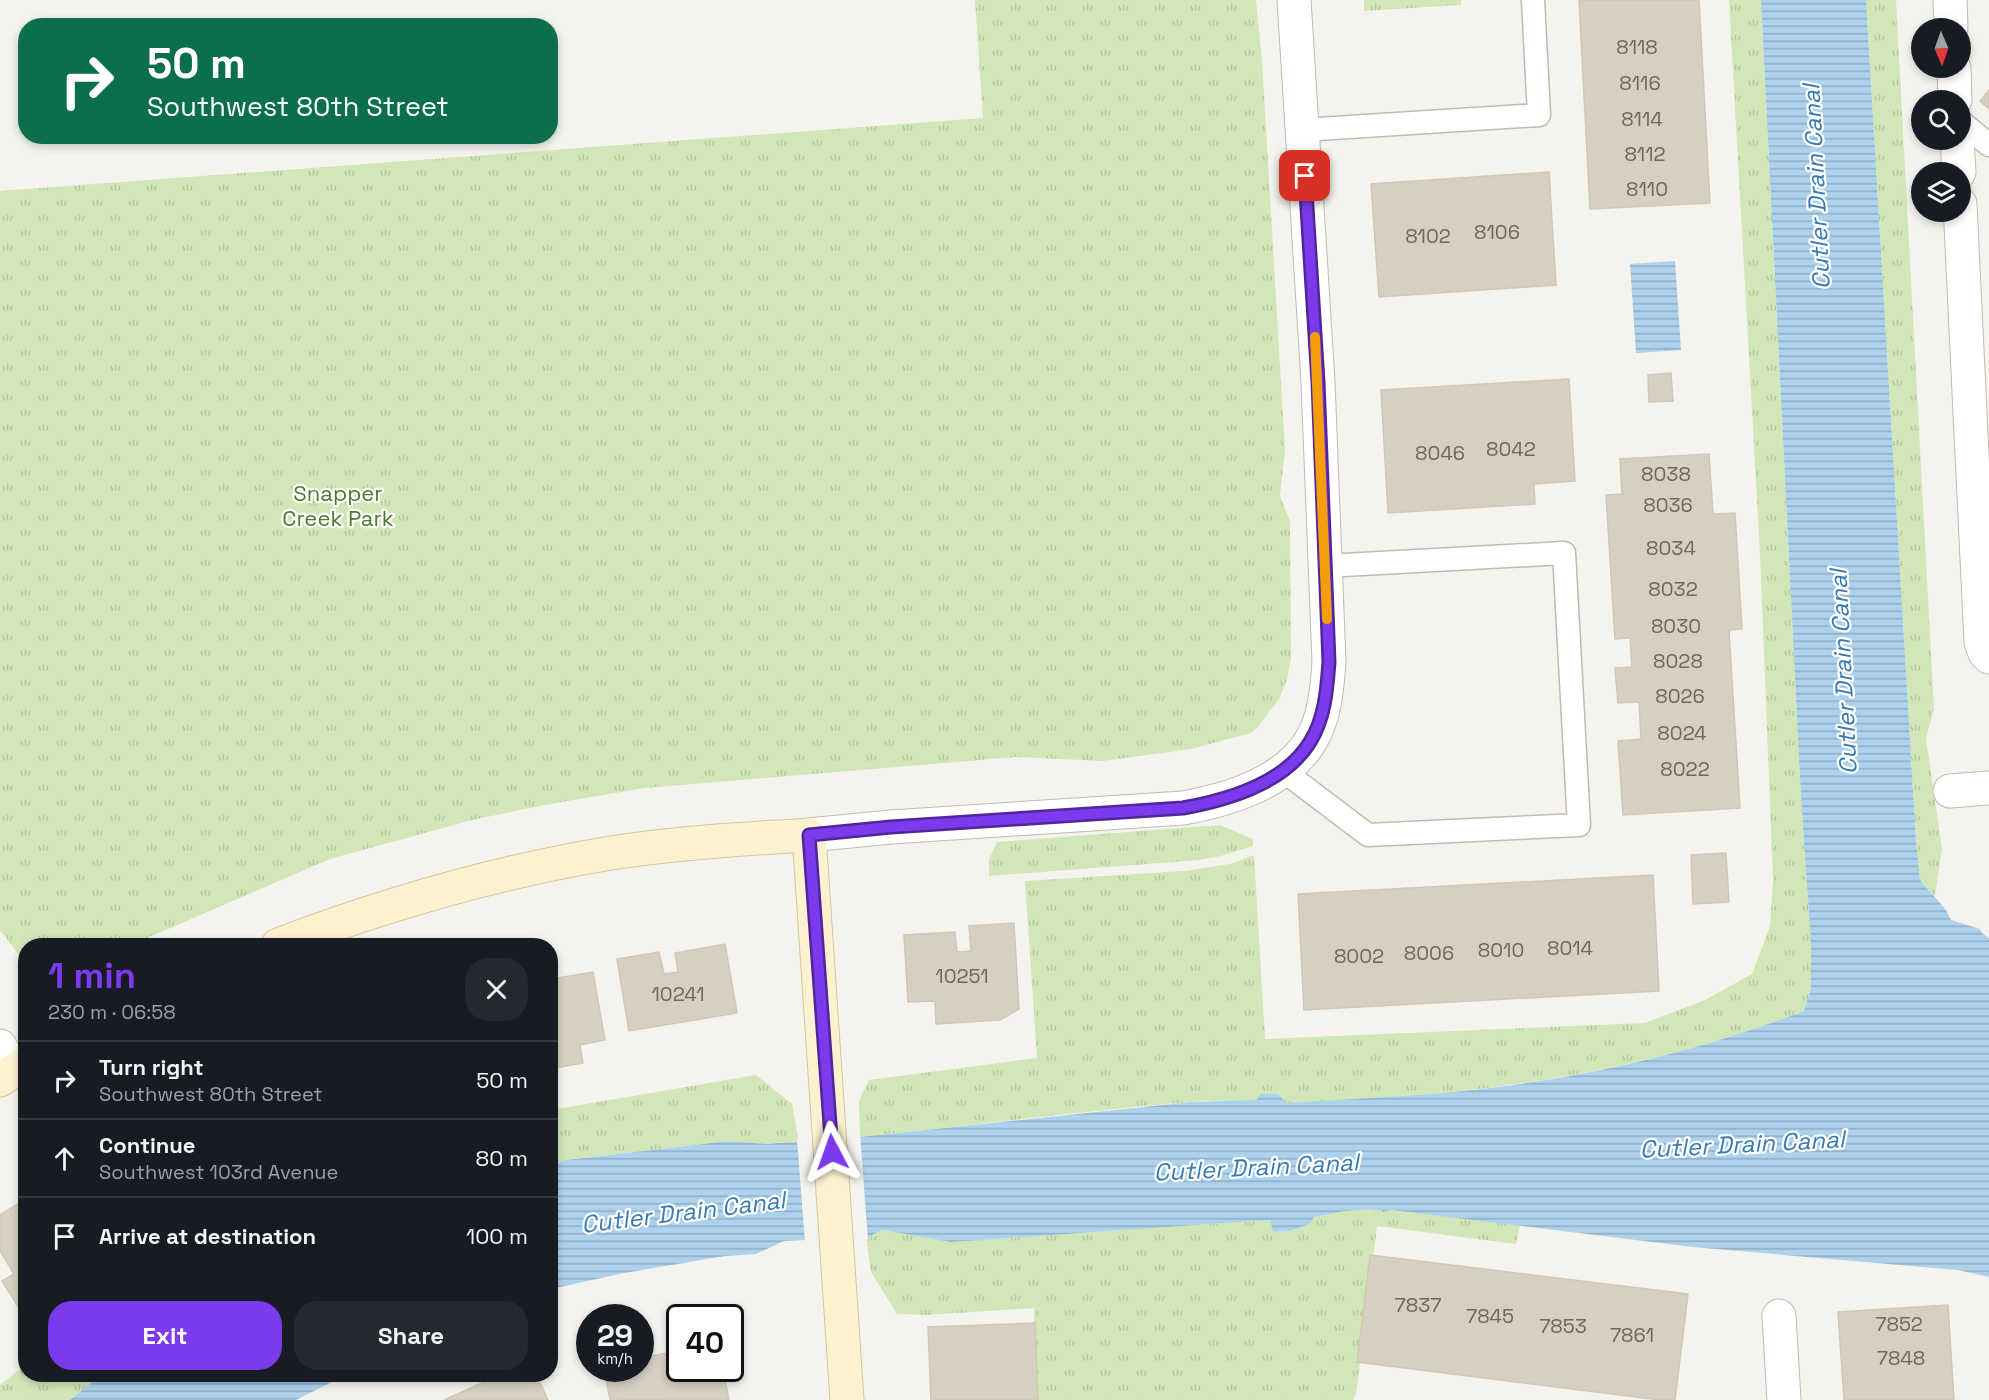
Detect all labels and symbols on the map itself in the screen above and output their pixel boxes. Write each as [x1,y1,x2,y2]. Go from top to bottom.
north arrow [1911,18,1971,78]
house number: 8118 [1616,34,1658,60]
house number: 8116 [1619,70,1661,96]
water label: Cutler Drain Canal [1795,81,1837,290]
house number: 8114 [1621,106,1663,132]
house number: 8112 [1624,141,1666,167]
pin [1279,150,1330,201]
house number: 8110 [1626,176,1668,202]
house number: 8106 [1474,219,1520,245]
house number: 8102 [1405,223,1451,249]
house number: 8042 [1486,436,1536,462]
house number: 8046 [1415,440,1465,466]
house number: 8038 [1641,461,1691,487]
park label: Snapper Creek Park [282,479,394,532]
house number: 8036 [1643,492,1693,518]
house number: 8034 [1646,535,1696,561]
water label: Cutler Drain Canal [1822,566,1864,775]
house number: 8032 [1648,576,1698,602]
house number: 8030 [1651,613,1701,639]
house number: 8028 [1653,648,1703,674]
house number: 8026 [1655,683,1705,709]
house number: 8024 [1657,720,1707,746]
house number: 8022 [1660,756,1710,782]
house number: 8014 [1547,935,1593,961]
house number: 8010 [1478,937,1524,963]
house number: 8006 [1404,940,1454,966]
house number: 8002 [1334,943,1384,969]
house number: 10251 [935,963,989,989]
house number: 10241 [651,981,705,1007]
position arrow [800,1120,864,1184]
water label: Cutler Drain Canal [1639,1123,1848,1165]
water label: Cutler Drain Canal [1153,1146,1362,1188]
water label: Cutler Drain Canal [579,1184,790,1240]
house number: 7837 [1394,1292,1442,1318]
house number: 7845 [1466,1303,1514,1329]
speed limit sign: 40 [666,1304,744,1382]
house number: 7852 [1875,1311,1923,1337]
house number: 7853 [1539,1313,1587,1339]
house number: 7861 [1610,1322,1654,1348]
house number: 7848 [1877,1345,1925,1371]

